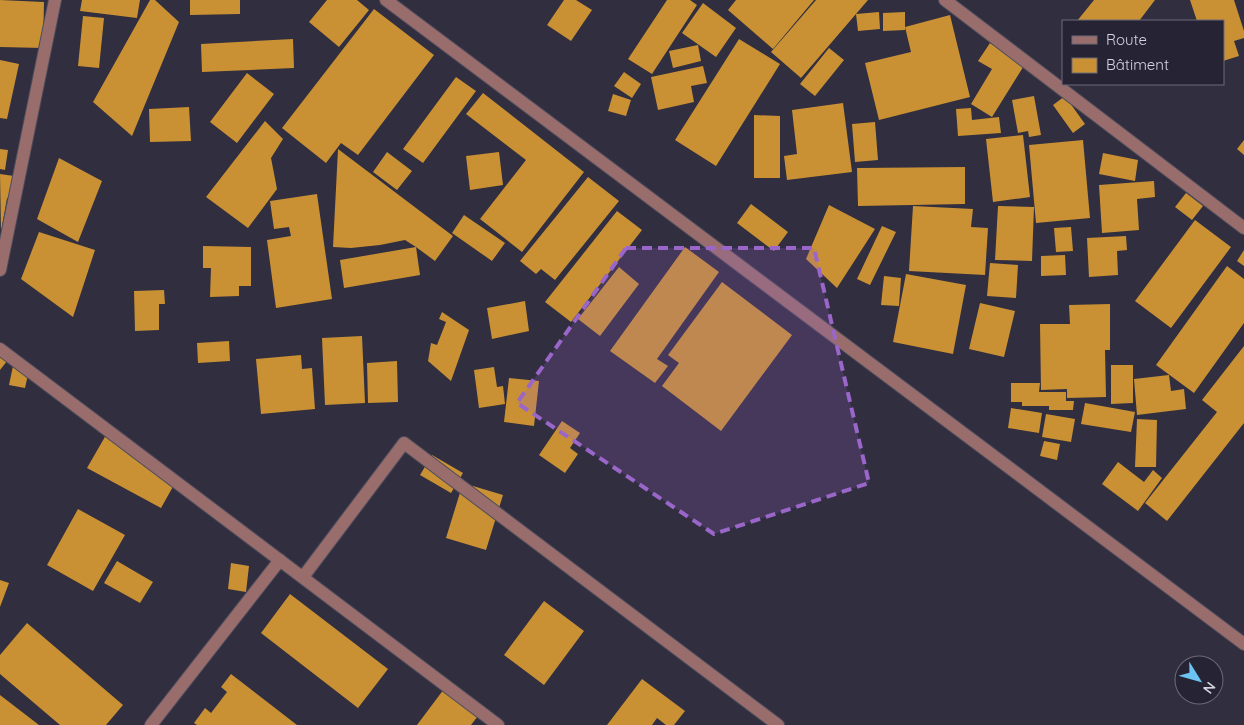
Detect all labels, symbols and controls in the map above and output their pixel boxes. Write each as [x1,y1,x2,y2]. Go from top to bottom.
legend [1062,20,1224,85]
text: Route [1106,30,1147,49]
text: Bâtiment [1106,55,1169,74]
north arrow [1174,655,1224,705]
text: N [1199,678,1220,697]

